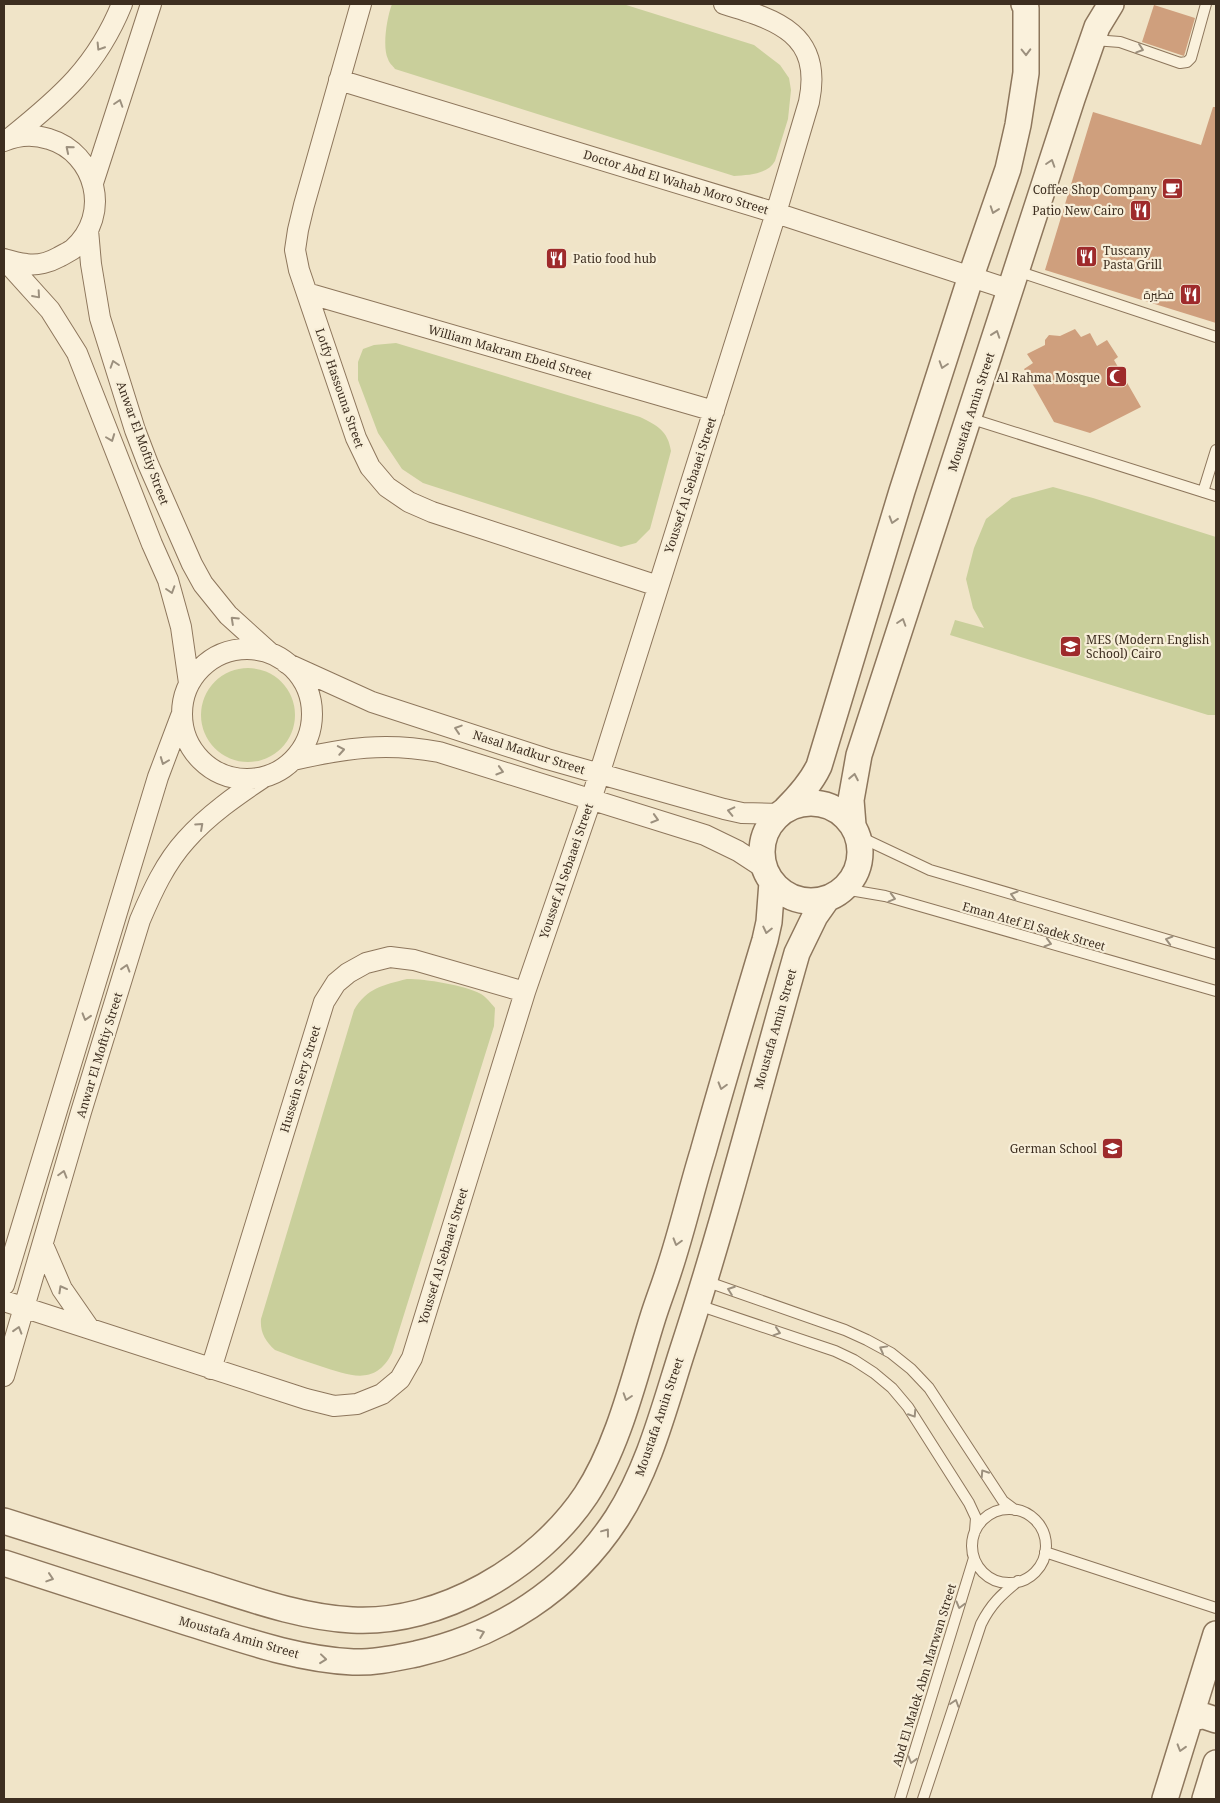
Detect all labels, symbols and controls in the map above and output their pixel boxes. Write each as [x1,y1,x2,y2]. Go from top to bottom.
one-way arrow [97,42,107,51]
one-way arrow [1136,43,1144,53]
one-way arrow [1021,48,1031,56]
one-way arrow [114,100,124,108]
one-way arrow [66,146,75,155]
street label: Doctor Abd El Wahab Moro Street [581,146,771,218]
one-way arrow [1046,159,1056,168]
cafe icon: Coffee Shop Company [1161,177,1185,201]
place label: Coffee Shop Company [1033,181,1157,198]
restaurant icon: Patio New Cairo [1128,198,1152,222]
place label: Patio New Cairo [1032,202,1124,219]
one-way arrow [990,206,1000,214]
place label: Tuscany Pasta Grill [1103,242,1162,273]
restaurant icon: Tuscany Pasta Grill [1075,245,1099,269]
restaurant icon: Patio food hub [545,246,569,270]
place label: Patio food hub [573,250,657,267]
restaurant icon: فطيرة [1178,282,1202,306]
place label: فطيرة [1144,286,1174,303]
one-way arrow [31,289,40,298]
street label: William Makram Ebeid Street [426,320,594,384]
street label: Lotfy Hassouna Street [312,326,368,450]
one-way arrow [991,331,1001,339]
street label: Moustafa Amin Street [944,350,998,474]
one-way arrow [939,360,949,369]
one-way arrow [110,361,120,369]
mosque icon: Al Rahma Mosque [1104,365,1128,389]
place label: Al Rahma Mosque [996,369,1100,386]
street label: Anwar El Moftiy Street [113,379,173,507]
street label: Youssef Al Sebaaei Street [660,415,720,556]
one-way arrow [105,434,115,442]
one-way arrow [889,515,899,523]
one-way arrow [165,585,175,593]
one-way arrow [230,617,239,626]
one-way arrow [897,618,907,626]
place label: MES (Modern English School) Cairo [1086,631,1210,662]
school or university icon: MES (Modern English School) Cairo [1058,634,1082,658]
one-way arrow [455,725,463,735]
street label: Nasal Madkur Street [471,726,587,778]
one-way arrow [336,745,345,755]
one-way arrow [160,757,170,765]
one-way arrow [495,766,503,776]
one-way arrow [848,772,859,781]
street label: Youssef Al Sebaaei Street [535,801,597,942]
one-way arrow [727,806,736,817]
one-way arrow [650,814,659,824]
one-way arrow [195,823,204,832]
one-way arrow [1010,890,1018,900]
one-way arrow [888,892,896,903]
street label: Eman Atef El Sadek Street [960,897,1108,955]
one-way arrow [762,926,773,935]
one-way arrow [1166,936,1174,946]
one-way arrow [1044,937,1053,948]
one-way arrow [120,964,130,973]
street label: Moustafa Amin Street [750,967,800,1091]
street label: Anwar El Moftiy Street [72,990,126,1120]
one-way arrow [81,1013,91,1021]
street label: Hussein Sery Street [276,1023,324,1135]
one-way arrow [717,1082,727,1090]
school or university icon: German School [1101,1136,1125,1160]
place label: German School [1010,1140,1097,1157]
one-way arrow [58,1170,68,1178]
street label: Youssef Al Sebaaei Street [414,1186,472,1327]
one-way arrow [672,1238,682,1246]
one-way arrow [59,1285,69,1294]
one-way arrow [727,1286,736,1296]
one-way arrow [12,1326,22,1334]
one-way arrow [772,1326,781,1336]
one-way arrow [879,1345,888,1355]
street label: Moustafa Amin Street [631,1355,687,1479]
one-way arrow [623,1393,633,1401]
one-way arrow [906,1408,916,1417]
one-way arrow [981,1469,991,1478]
one-way arrow [601,1529,609,1538]
one-way arrow [45,1572,54,1582]
street label: Abd El Malek Abn Marwan Street [888,1581,960,1769]
one-way arrow [955,1600,965,1608]
street label: Moustafa Amin Street [177,1612,301,1662]
one-way arrow [477,1629,485,1639]
one-way arrow [319,1653,327,1664]
one-way arrow [949,1700,959,1708]
one-way arrow [1177,1743,1187,1751]
one-way arrow [907,1756,917,1764]

